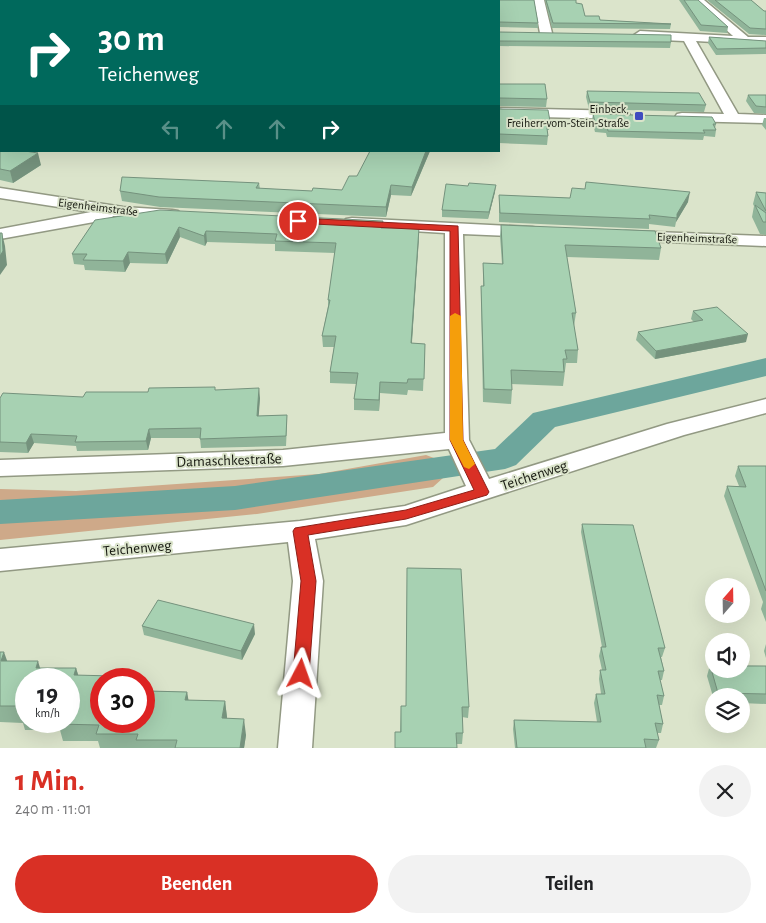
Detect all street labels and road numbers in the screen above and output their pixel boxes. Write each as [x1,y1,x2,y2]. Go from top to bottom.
street label: Eigenheimstraße [57,196,139,218]
street label: Eigenheimstraße [657,231,737,245]
street label: Damaschkestraße [176,451,282,470]
street label: Teichenweg [499,457,570,493]
street label: Teichenweg [102,538,173,559]

